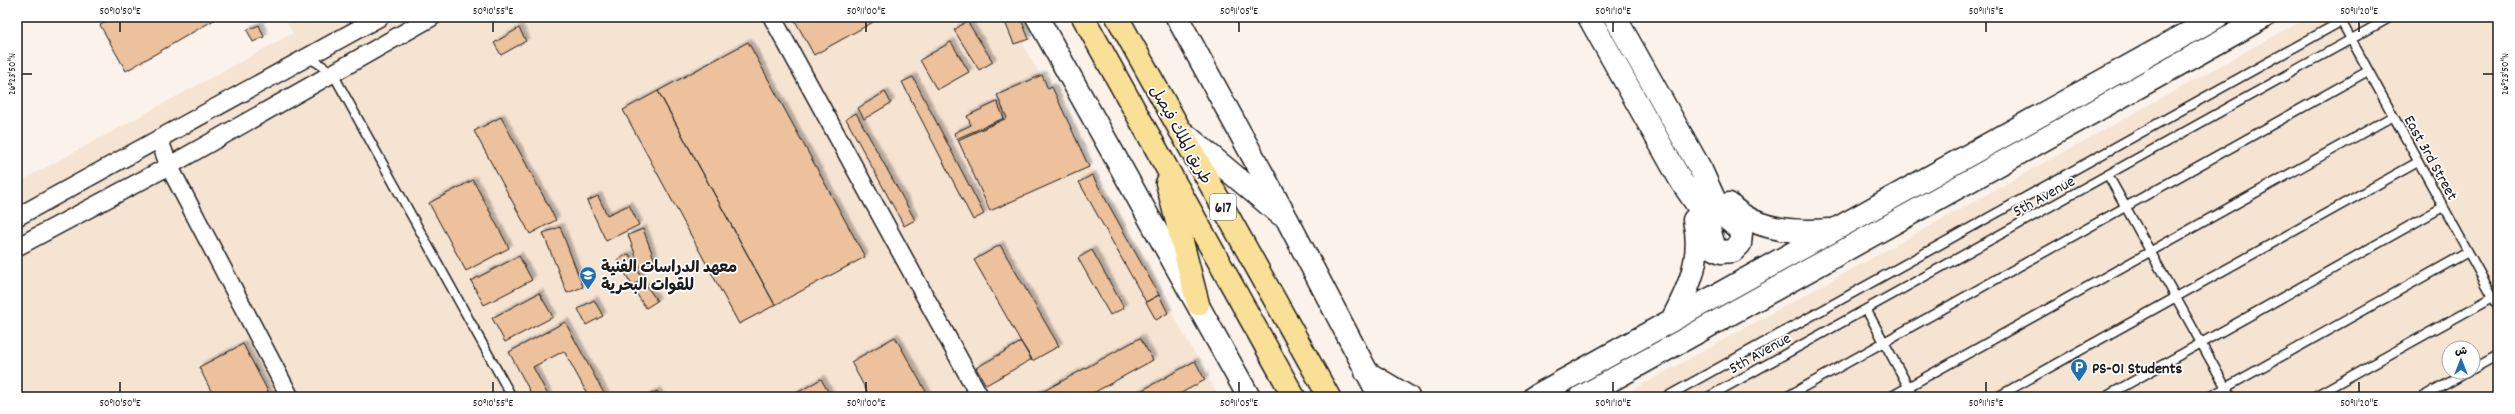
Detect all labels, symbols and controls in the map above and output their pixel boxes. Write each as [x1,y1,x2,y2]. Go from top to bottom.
text: 50°10'50"E [99,5,141,19]
text: 50°10'55"E [473,5,514,19]
text: 50°11'00"E [847,5,886,19]
text: 50°11'05"E [1220,5,1258,19]
text: 50°11'10"E [1595,5,1631,19]
text: 50°11'15"E [1969,5,2004,19]
text: 50°11'20"E [2340,5,2378,19]
text: 26°23'50"N [6,53,20,95]
text: 26°23'50"N [2499,53,2513,95]
street label: طريق الملك فيصل [1143,81,1217,189]
street label: East 3rd Street [2397,111,2463,205]
street label: 5th Avenue [2009,171,2080,224]
road number: 617 [1210,194,1236,220]
place label: معهد الدراسات الفنية للقوات البحرية [601,257,737,298]
school or university icon: معهد الدراسات الفنية للقوات البحرية [578,265,598,290]
street label: 5th Avenue [1725,328,1796,381]
north arrow [2441,340,2481,380]
text: ش [2455,344,2467,360]
parking icon: PS-01 Students [2069,357,2089,382]
place label: PS-01 Students [2092,358,2182,381]
text: 50°10'50"E [99,397,141,411]
text: 50°10'55"E [473,397,514,411]
text: 50°11'00"E [847,397,886,411]
text: 50°11'05"E [1220,397,1258,411]
text: 50°11'10"E [1595,397,1631,411]
text: 50°11'15"E [1969,397,2004,411]
text: 50°11'20"E [2340,397,2378,411]

